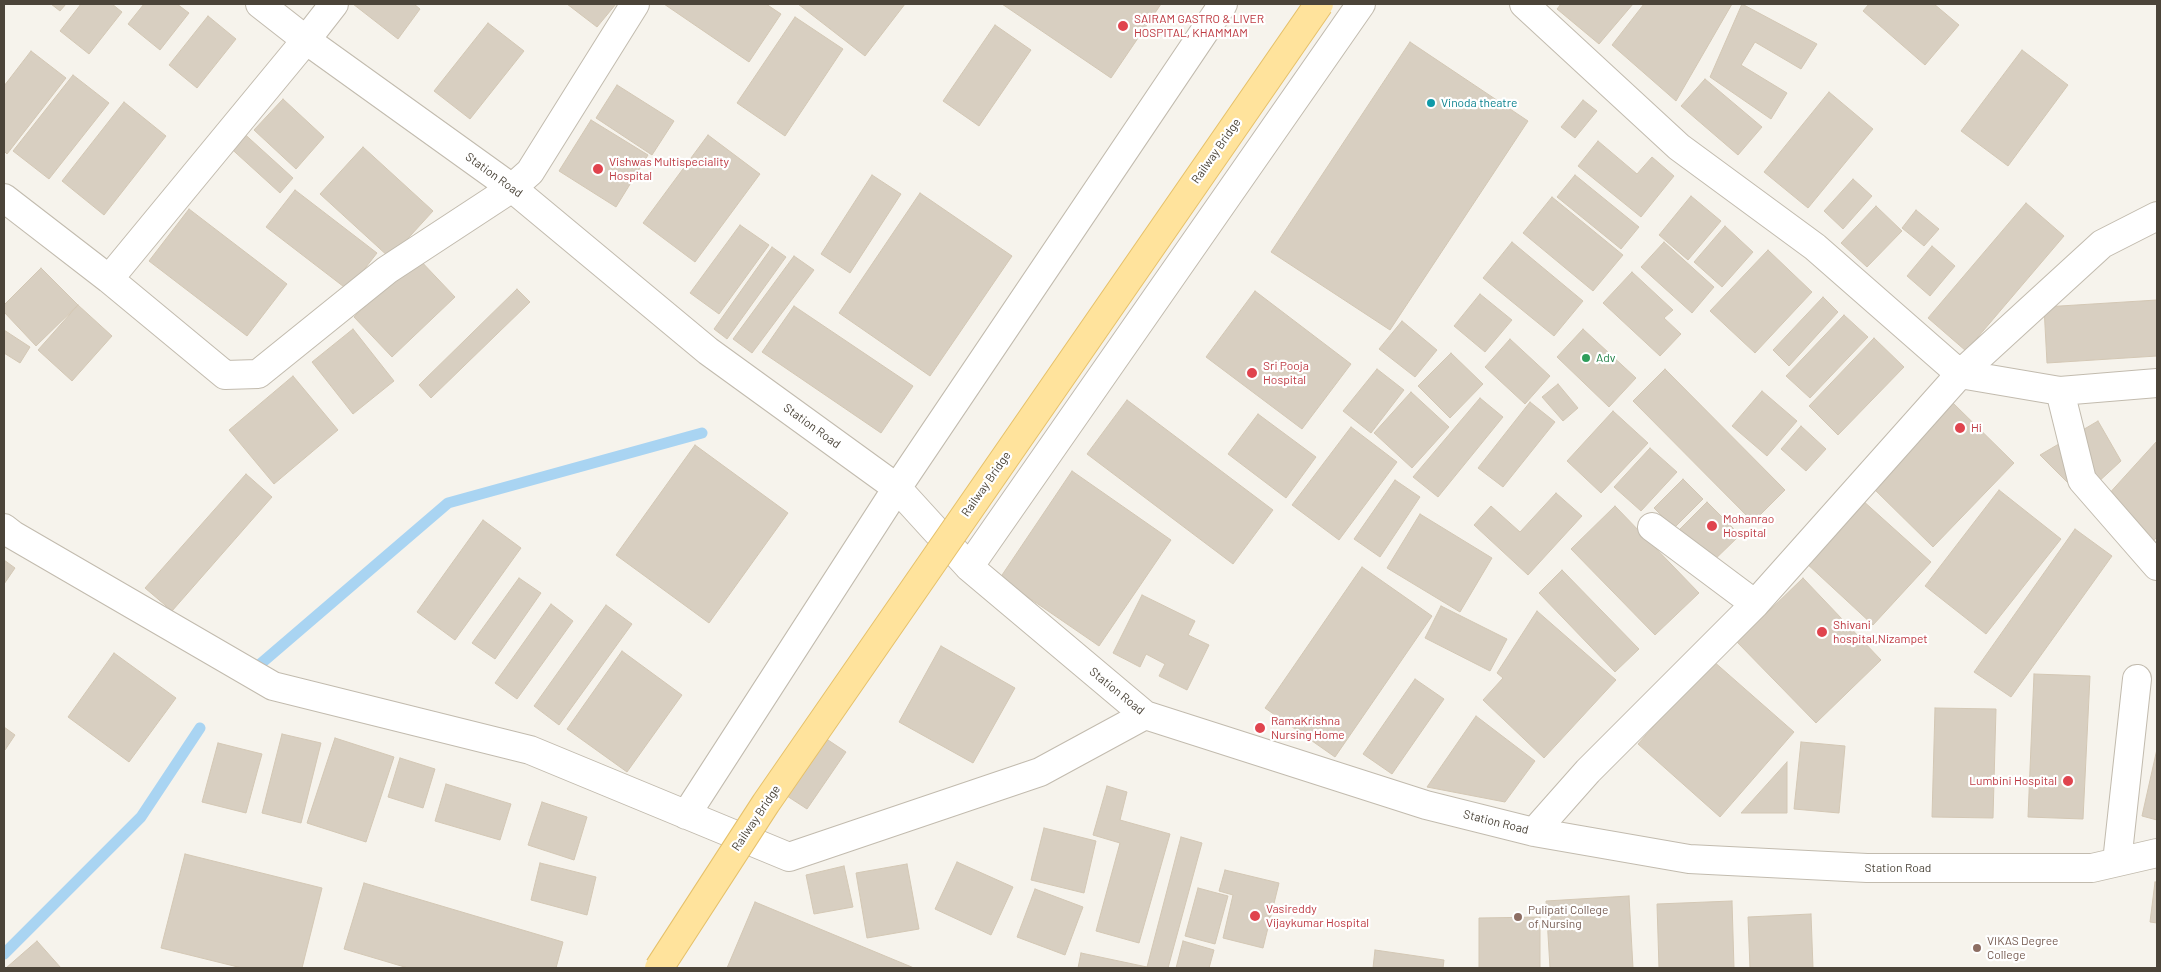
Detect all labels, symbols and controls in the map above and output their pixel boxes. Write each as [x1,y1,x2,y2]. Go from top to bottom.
place label: SAIRAM GASTRO & LIVER HOSPITAL, KHAMMAM [1134,12,1264,40]
marker: SAIRAM GASTRO & LIVER HOSPITAL, KHAMMAM [1116,19,1130,33]
place label: Vinoda theatre [1441,96,1517,110]
marker: Vinoda theatre [1425,97,1437,109]
street label: Railway Bridge [1188,116,1244,186]
street label: Station Road [463,150,525,200]
place label: Vishwas Multispeciality Hospital [609,155,729,183]
marker: Vishwas Multispeciality Hospital [591,162,605,176]
place label: Adv [1596,351,1615,365]
marker: Adv [1580,352,1592,364]
place label: Sri Pooja Hospital [1263,359,1309,387]
marker: Sri Pooja Hospital [1245,366,1259,380]
street label: Station Road [781,401,843,451]
marker: Hi [1953,421,1967,435]
place label: Hi [1971,421,1982,435]
street label: Railway Bridge [958,449,1014,519]
place label: Mohanrao Hospital [1723,512,1774,540]
marker: Mohanrao Hospital [1705,519,1719,533]
place label: Shivani hospital,Nizampet [1833,618,1928,646]
marker: Shivani hospital,Nizampet [1815,625,1829,639]
street label: Station Road [1087,664,1147,718]
place label: RamaKrishna Nursing Home [1271,714,1345,742]
marker: RamaKrishna Nursing Home [1253,721,1267,735]
place label: Lumbini Hospital [1969,774,2057,788]
marker: Lumbini Hospital [2061,774,2075,788]
street label: Railway Bridge [729,782,783,854]
street label: Station Road [1462,807,1530,837]
street label: Station Road [1865,861,1931,875]
place label: Vasireddy Vijaykumar Hospital [1266,902,1369,930]
place label: Pulipati College of Nursing [1528,903,1608,931]
marker: Vasireddy Vijaykumar Hospital [1248,909,1262,923]
marker: Pulipati College of Nursing [1512,911,1524,923]
place label: VIKAS Degree College [1987,934,2058,962]
marker: VIKAS Degree College [1971,942,1983,954]

